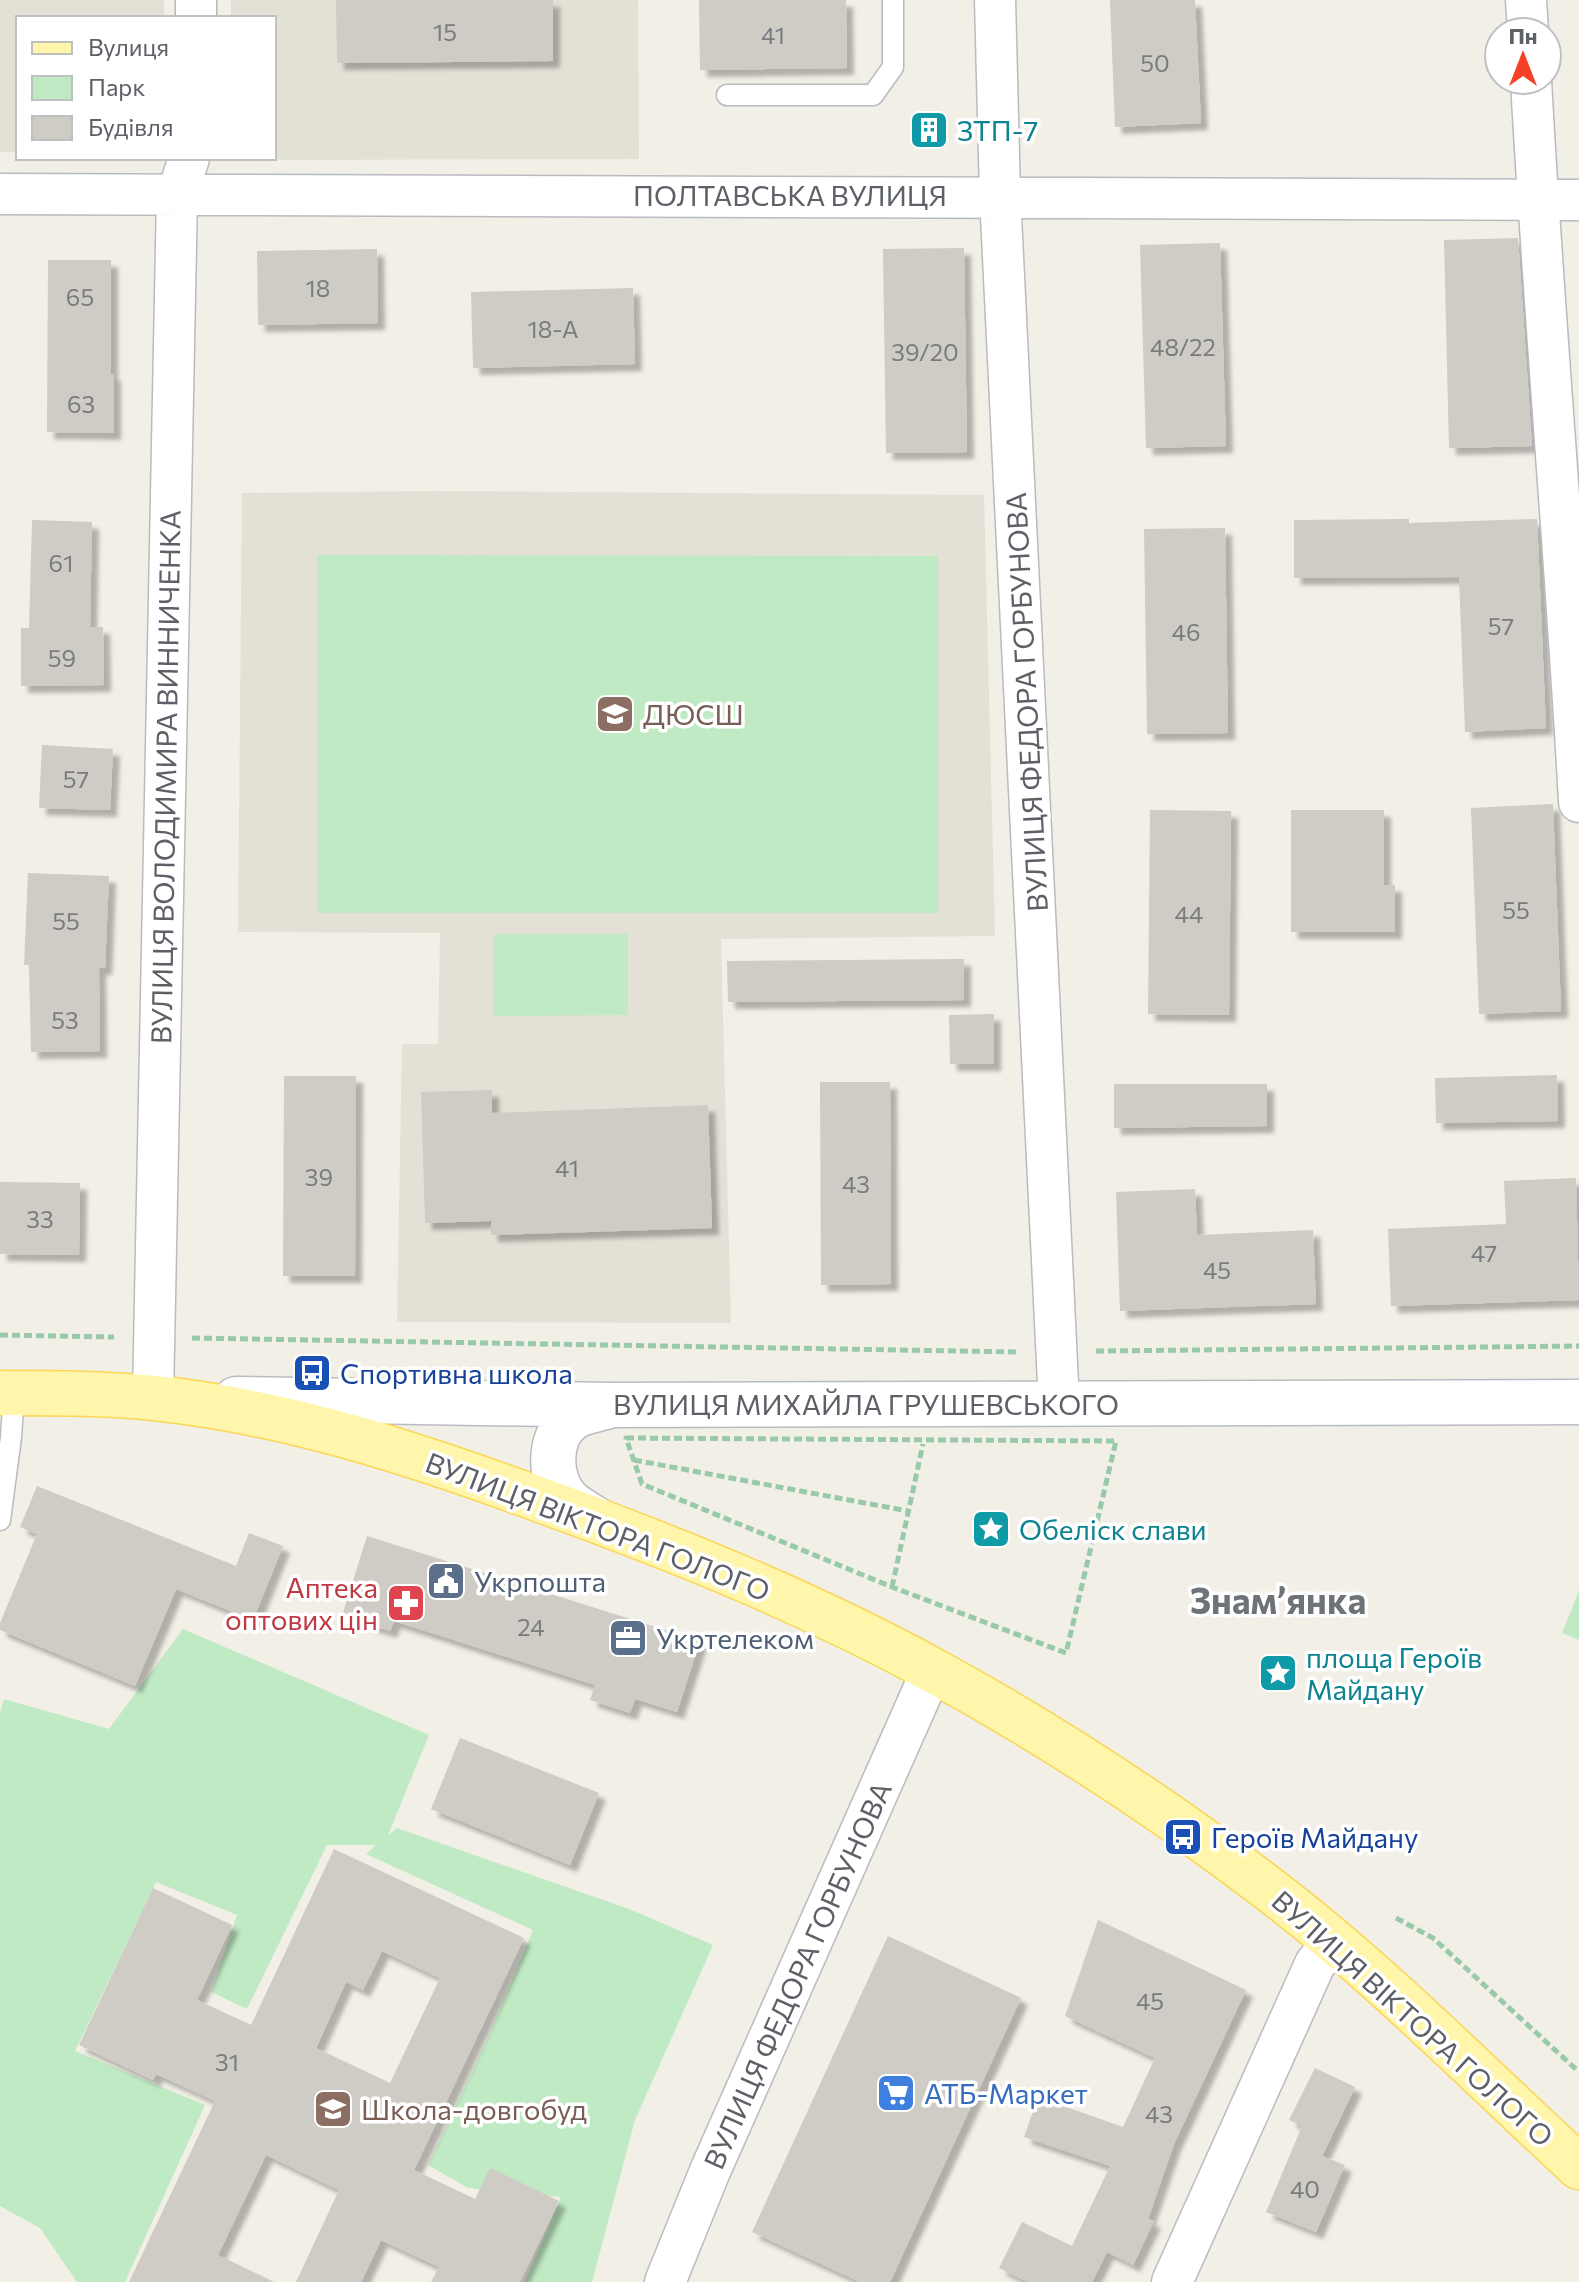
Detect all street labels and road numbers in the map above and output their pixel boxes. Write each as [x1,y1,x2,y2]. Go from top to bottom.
street label: ПОЛТАВСЬКА ВУЛИЦЯ [633,178,947,212]
street label: ВУЛИЦЯ ФЕДОРА ГОРБУНОВА [998,491,1054,913]
street label: ВУЛИЦЯ ВОЛОДИМИРА ВИННИЧЕНКА [143,510,187,1044]
street label: ВУЛИЦЯ МИХАЙЛА ГРУШЕВСЬКОГО [613,1387,1119,1421]
street label: ВУЛИЦЯ ВІКТОРА ГОЛОГО [421,1445,775,1607]
street label: ВУЛИЦЯ ФЕДОРА ГОРБУНОВА [696,1776,898,2174]
street label: ВУЛИЦЯ ВІКТОРА ГОЛОГО [1266,1883,1560,2153]

